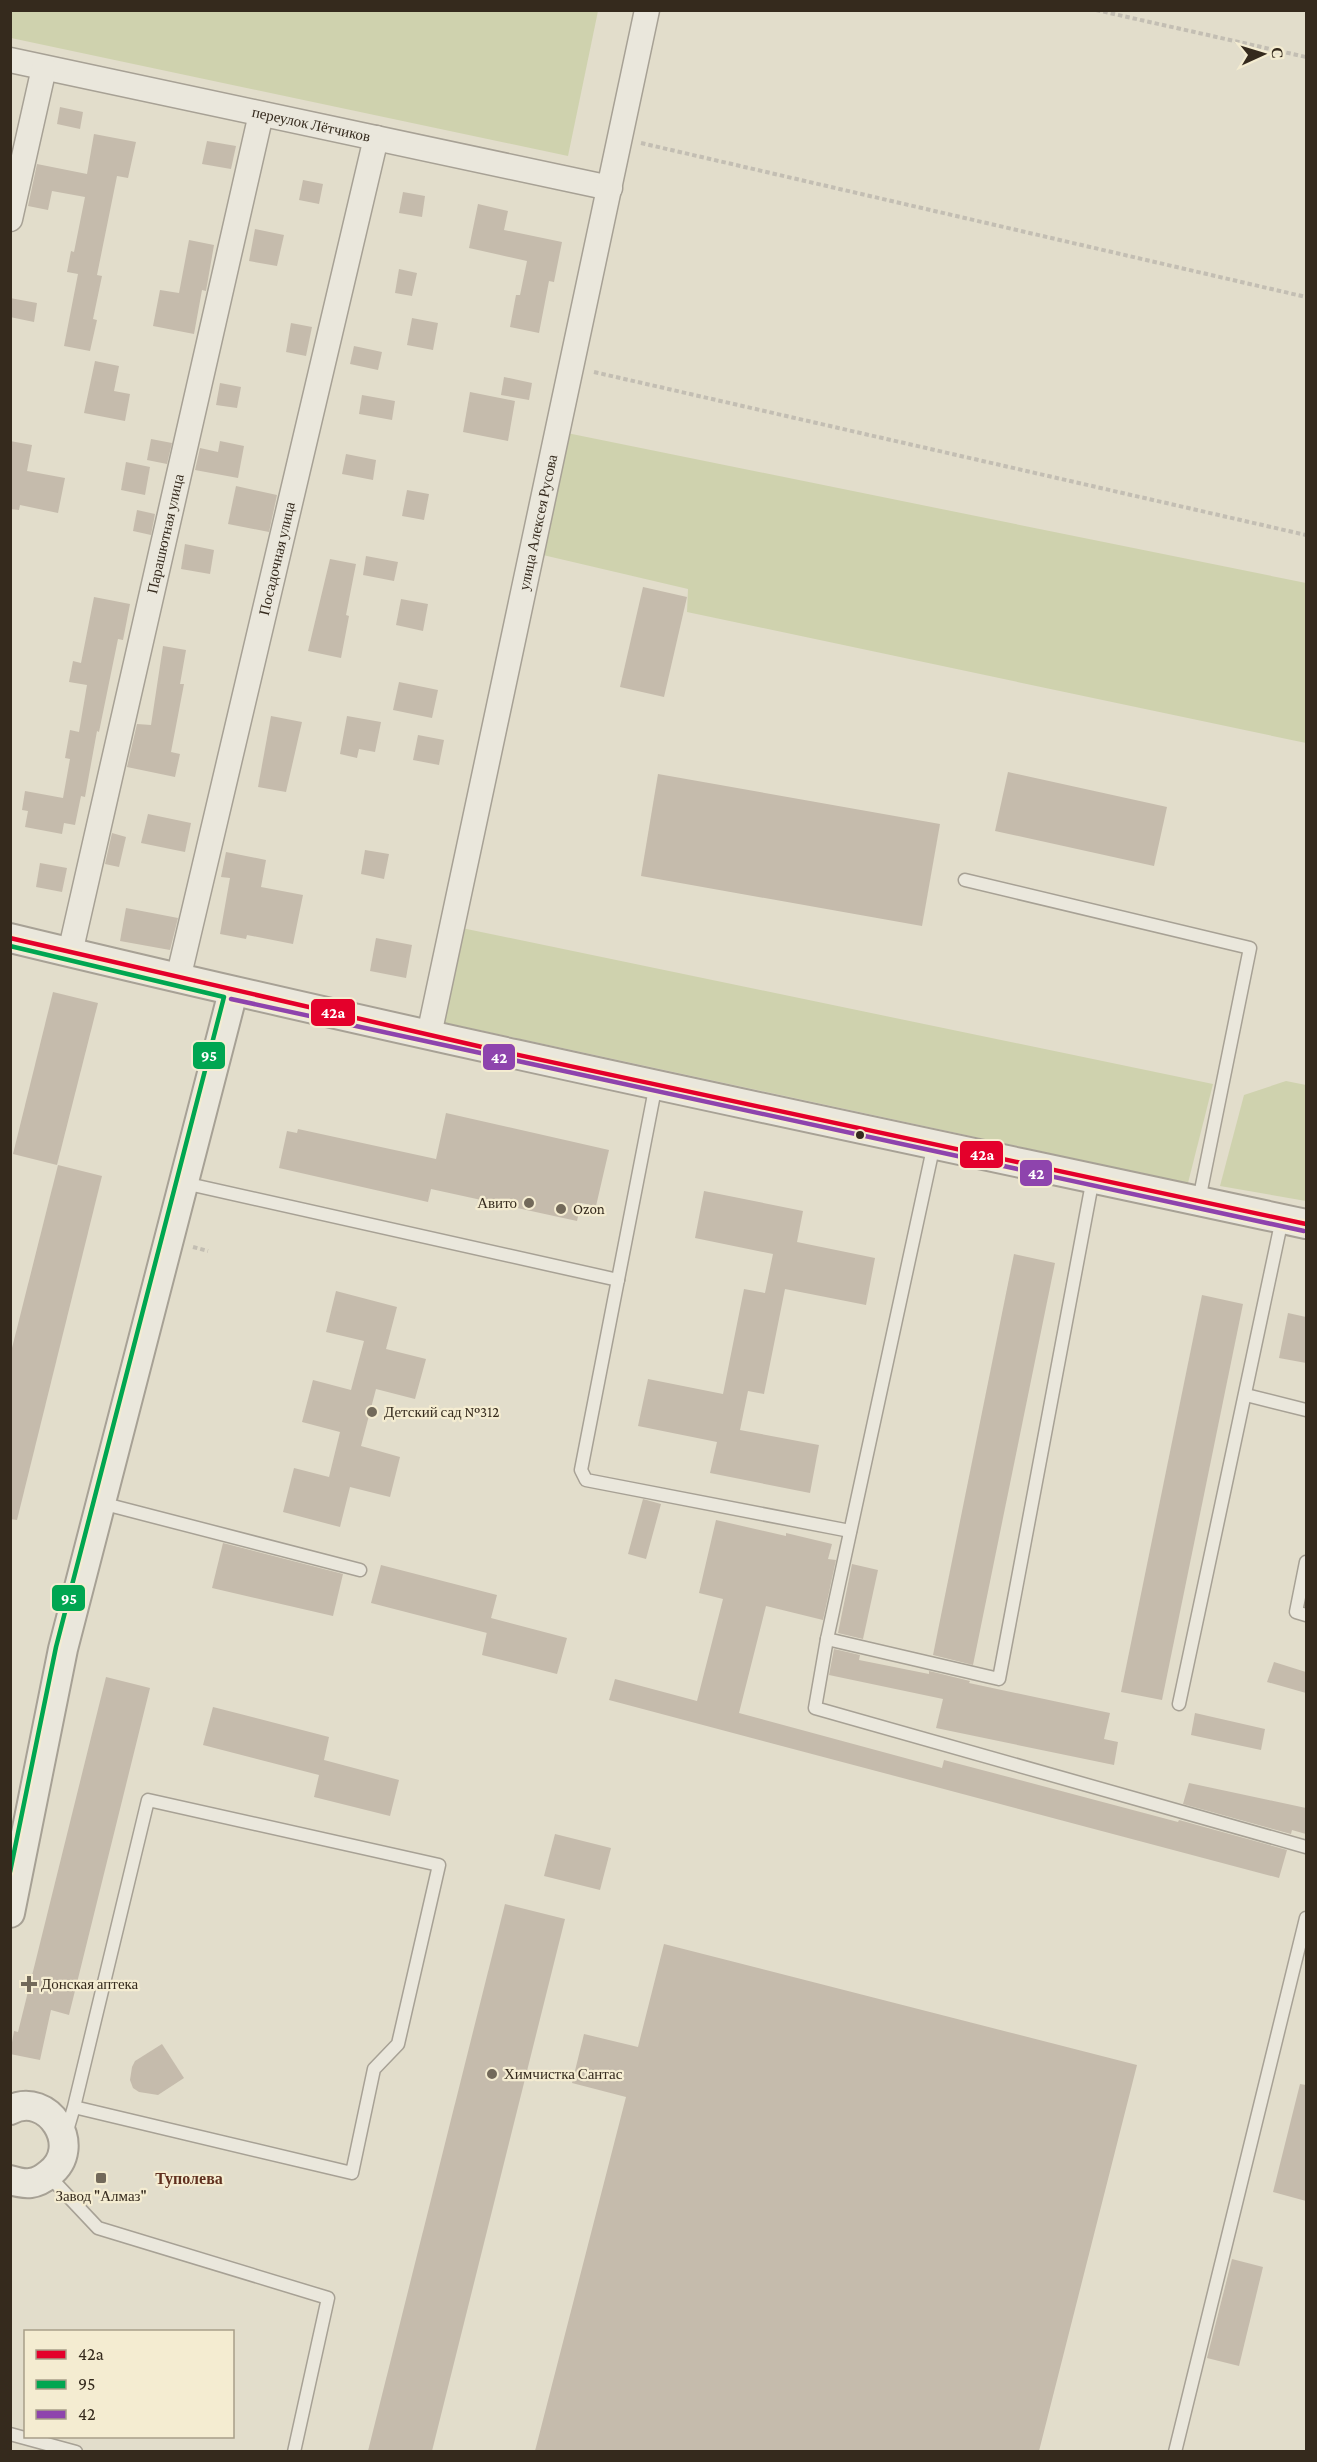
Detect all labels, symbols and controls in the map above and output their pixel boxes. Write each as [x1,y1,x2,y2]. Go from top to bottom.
north arrow [1233,24,1293,84]
text: С [1269,47,1286,59]
street label: переулок Лётчиков [251,104,372,145]
street label: улица Алексея Русова [516,453,560,592]
street label: Парашютная улица [144,472,187,595]
street label: Посадочная улица [256,500,298,617]
line badge: 42a [310,998,356,1027]
text: 42a [321,1004,345,1021]
line badge: 95 [192,1041,226,1070]
line badge: 42 [482,1043,516,1071]
text: 95 [201,1047,217,1064]
text: 42 [491,1049,507,1066]
unlabelled marker [854,1129,866,1141]
line badge: 42a [959,1140,1004,1169]
text: 42a [970,1146,994,1163]
line badge: 42 [1019,1159,1053,1187]
text: 42 [1028,1165,1044,1182]
place label: Авито [477,1195,517,1211]
marker: Авито [522,1196,536,1210]
place label: Ozon [573,1201,605,1217]
marker: Ozon [554,1202,568,1216]
place label: Детский сад №312 [384,1404,499,1420]
marker: Детский сад №312 [365,1405,379,1419]
line badge: 95 [51,1584,86,1612]
text: 95 [61,1590,77,1607]
place label: Донская аптека [41,1976,139,1992]
marker: Донская аптека [22,1977,36,1991]
place label: Химчистка Сантас [504,2066,623,2082]
marker: Химчистка Сантас [485,2067,499,2081]
district label: Туполева [155,2170,223,2188]
marker: Завод "Алмаз" [94,2171,108,2185]
place label: Завод "Алмаз" [55,2188,147,2204]
legend [24,2330,234,2438]
text: 42a [78,2344,104,2364]
text: 95 [78,2374,95,2394]
text: 42 [78,2404,96,2424]

